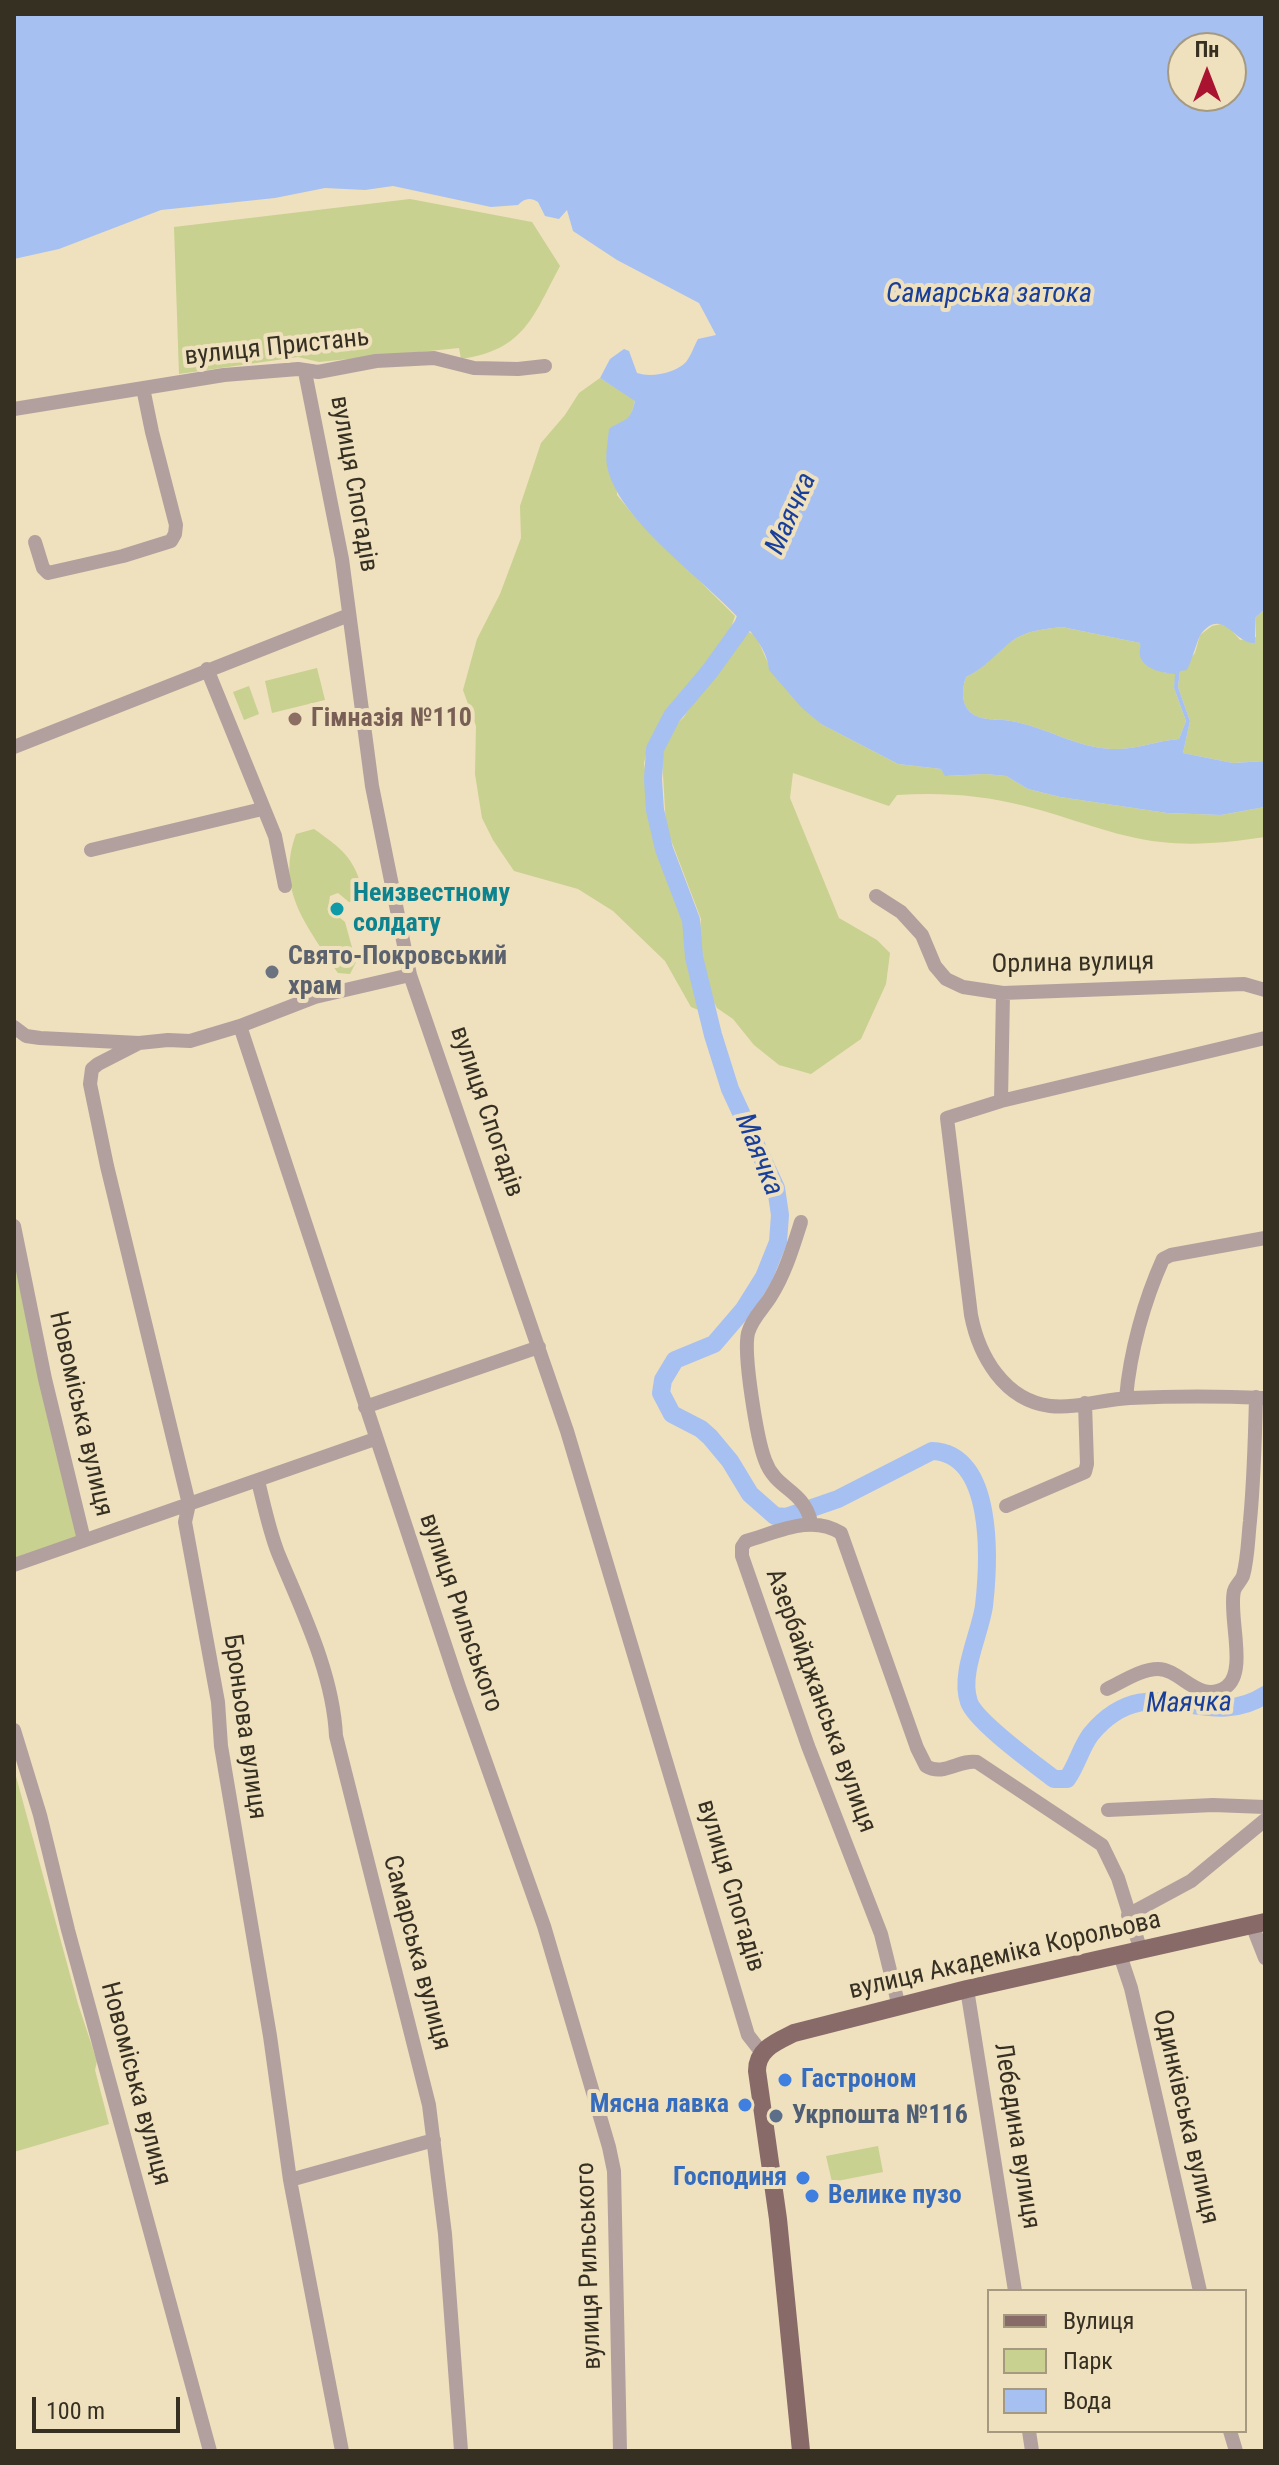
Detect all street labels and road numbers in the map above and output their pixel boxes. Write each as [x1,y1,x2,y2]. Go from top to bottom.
street label: вулиця Пристань [183,323,371,373]
street label: вулиця Спогадів [322,394,384,574]
street label: Орлина вулиця [991,947,1155,981]
street label: вулиця Спогадів [442,1023,530,1201]
street label: Новоміська вулиця [41,1308,119,1520]
street label: вулиця Рильського [411,1510,509,1716]
street label: Азербайджанська вулиця [758,1565,882,1837]
street label: Броньова вулиця [216,1632,272,1822]
street label: вулиця Спогадів [689,1796,771,1976]
street label: Самарська вулиця [375,1852,457,2054]
street label: вулиця Академіка Корольова [846,1905,1164,2007]
street label: Новоміська вулиця [93,1979,177,2189]
street label: Одинківська вулиця [1145,2007,1225,2227]
street label: Лебедина вулиця [986,2041,1046,2231]
street label: вулиця Рильського [571,2162,609,2370]

